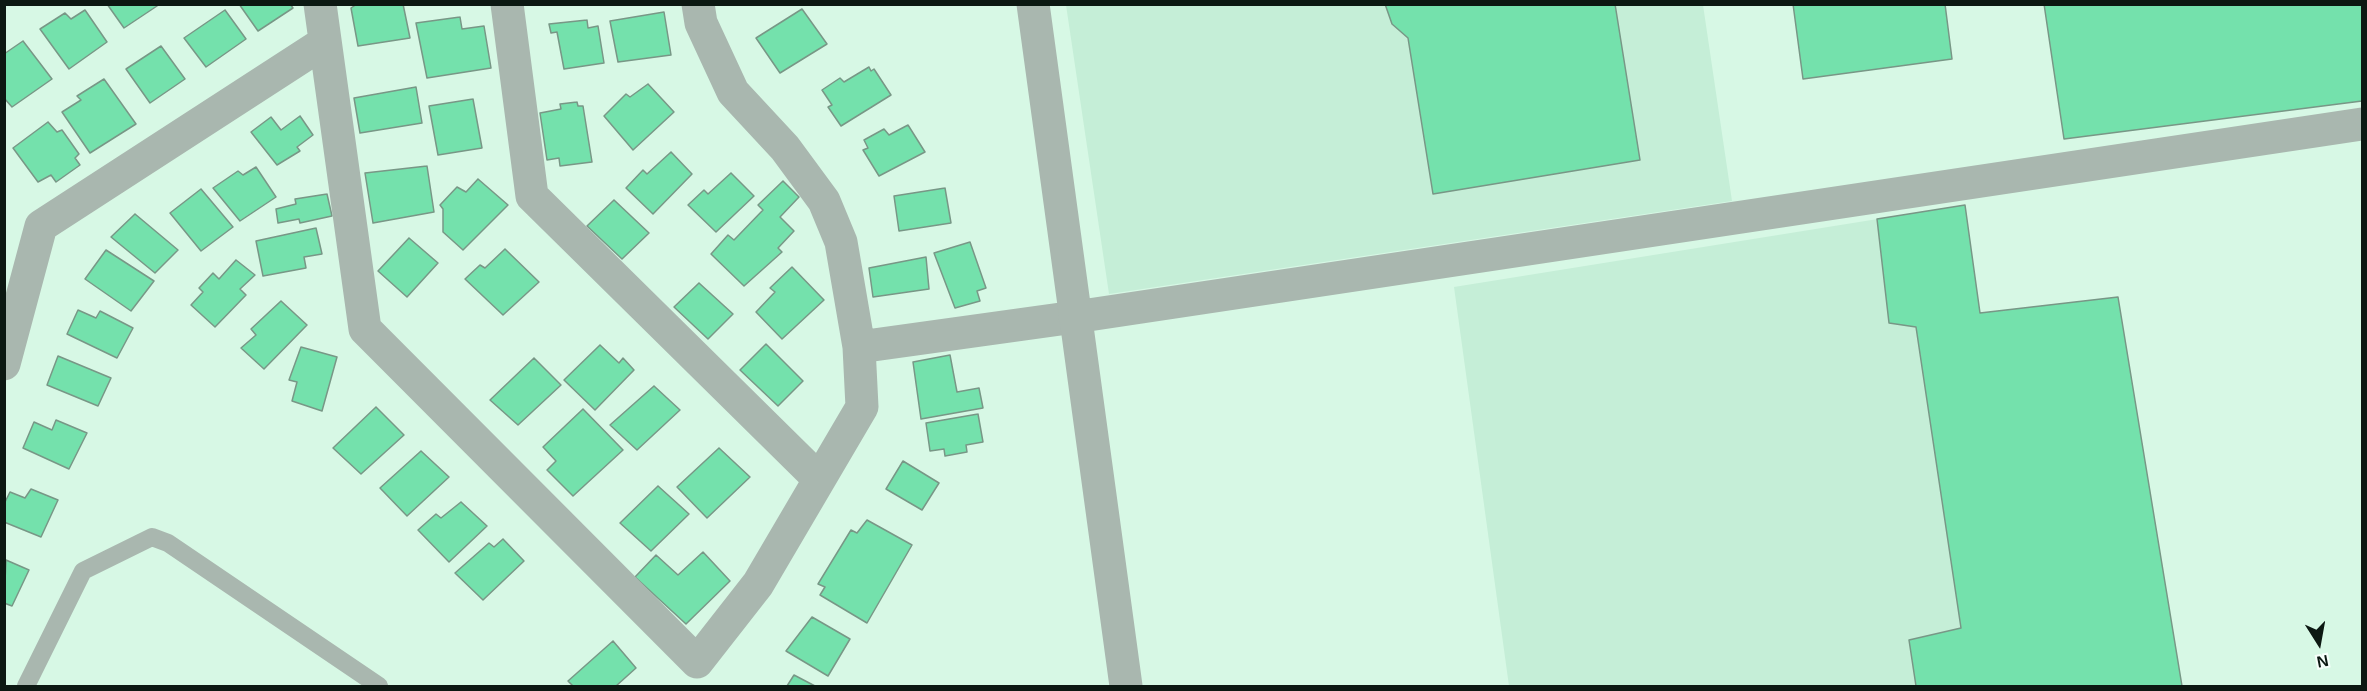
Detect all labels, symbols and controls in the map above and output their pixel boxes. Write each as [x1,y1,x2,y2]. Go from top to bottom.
north arrow [2289,613,2349,673]
text: N [2315,652,2330,671]

